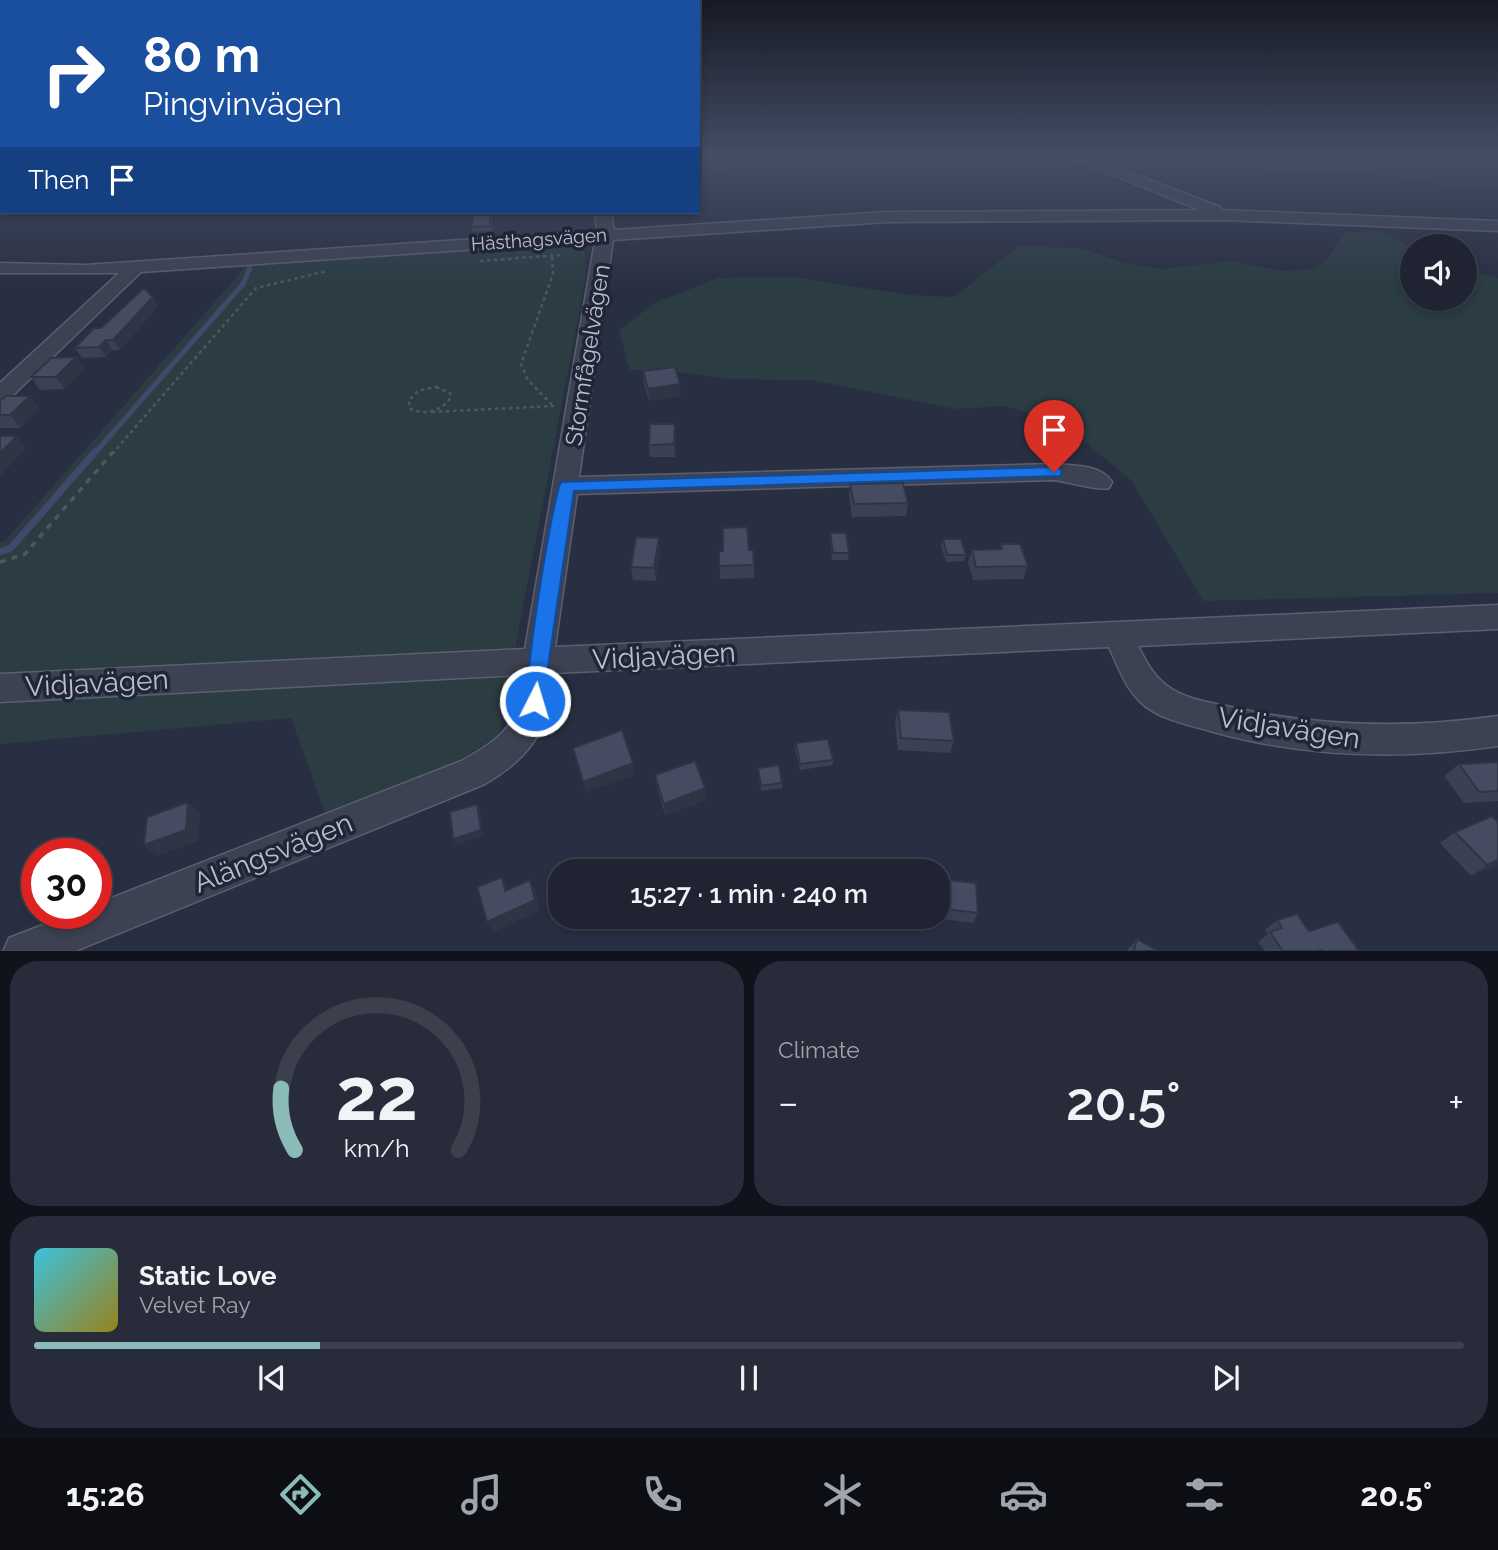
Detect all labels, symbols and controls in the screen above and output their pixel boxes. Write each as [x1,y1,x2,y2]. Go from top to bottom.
text: 80 m [143,26,260,83]
icon: right [28,28,119,119]
text: Pingvinvägen [143,85,342,122]
icon: arrive [103,161,141,199]
text: Then [28,165,89,195]
street label: Hästhagsvägen [470,223,608,255]
map controls [1400,234,1477,311]
button: sound [1400,234,1477,311]
street label: Stormfågelvägen [559,262,615,448]
pin [1024,400,1084,472]
icon: arrive [1035,411,1073,449]
street label: Vidjavägen [591,636,737,676]
street label: Vidjavägen [24,663,170,703]
position arrow [498,664,572,738]
street label: Vidjavägen [1216,700,1362,756]
street label: Alängsvägen [189,806,357,900]
speed limit sign: 30 [21,838,112,929]
text: 15:27 · 1 min · 240 m [630,879,868,909]
text: Climate [778,1036,860,1063]
text: 22 [336,1052,418,1137]
text: 20.5° [1066,1071,1181,1132]
text: − [778,1080,798,1125]
text: + [1448,1080,1464,1125]
text: km/h [344,1132,410,1162]
text: Static Love [139,1261,277,1291]
text: Velvet Ray [139,1291,251,1318]
icon: previous [253,1359,291,1397]
icon: pause [730,1359,768,1397]
icon: next [1207,1359,1245,1397]
icon: directions [276,1470,325,1519]
icon: music [457,1470,506,1519]
icon: phone [638,1470,687,1519]
icon: climate [818,1470,867,1519]
icon: car [999,1470,1048,1519]
icon: filters [1180,1470,1229,1519]
text: 15:26 [66,1476,145,1513]
text: 20.5° [1360,1476,1432,1513]

